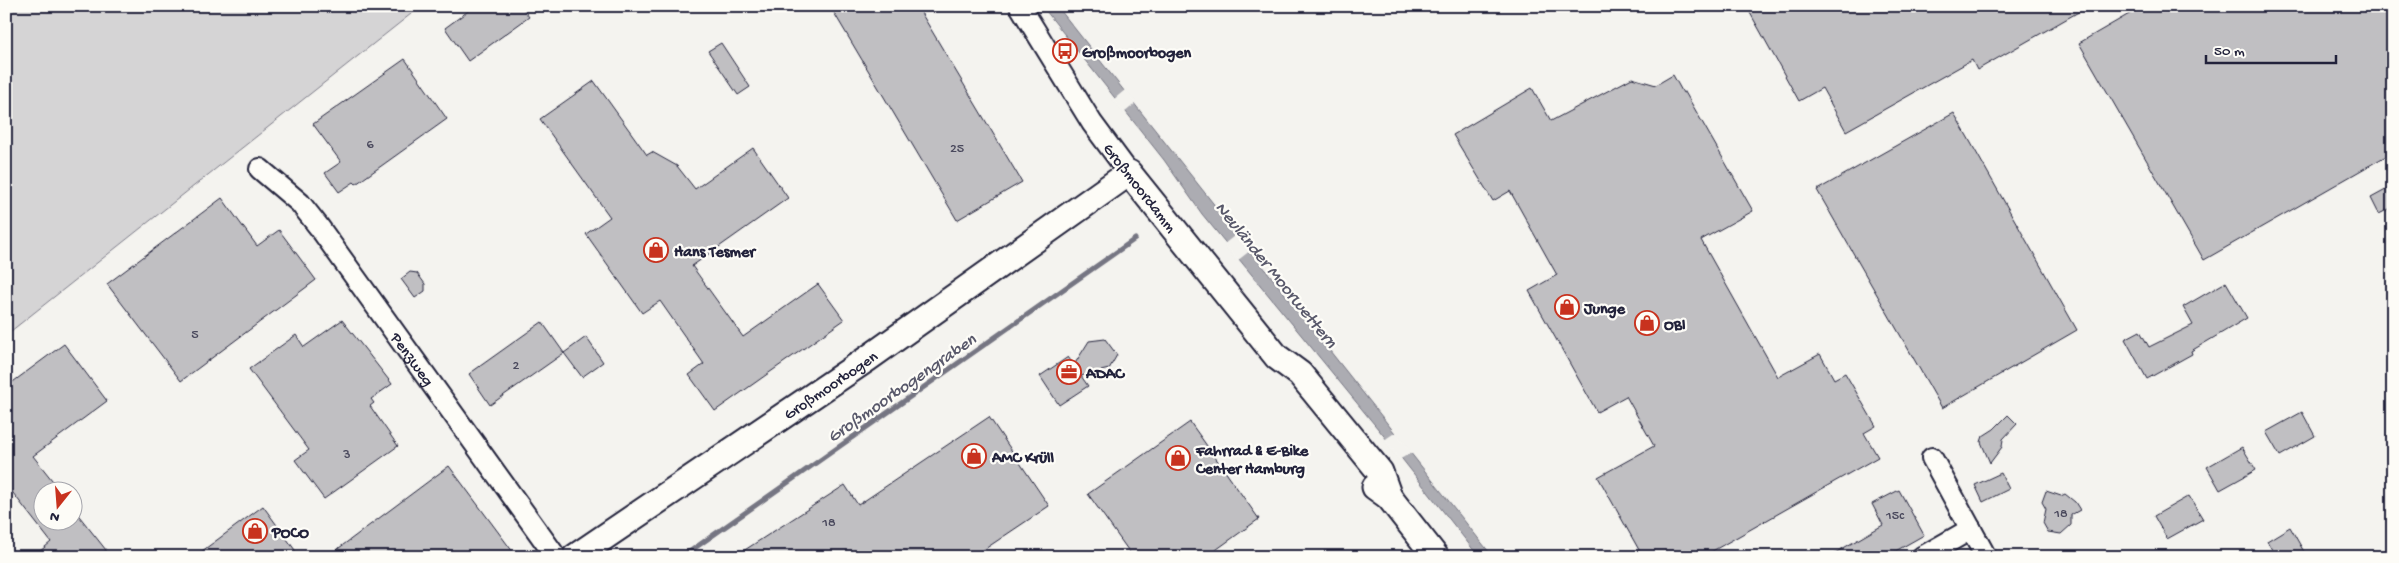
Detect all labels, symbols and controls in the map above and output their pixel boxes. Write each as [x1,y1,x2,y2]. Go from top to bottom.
scale bar [2206,32,2336,64]
bus stop icon: Großmoorbogen [1052,38,1078,64]
text: 50 m [2214,43,2245,61]
place label: Großmoorbogen [1082,45,1192,64]
house number: 6 [366,137,374,154]
house number: 25 [950,141,964,158]
street label: Großmoordamm [1097,141,1179,238]
water label: Neuländer Moorwettern [1210,198,1341,353]
shop icon: Hans Tesmer [643,237,669,263]
place label: Hans Tesmer [674,244,757,263]
shop icon: Junge [1554,294,1580,320]
place label: Junge [1583,301,1626,320]
shop icon: OBI [1634,310,1660,336]
place label: OBI [1664,317,1686,336]
house number: 5 [191,327,199,344]
street label: Penzweg [384,329,436,391]
water label: Großmoorbogengraben [824,330,981,448]
street label: Großmoorbogen [781,348,883,426]
house number: 2 [513,358,520,375]
office icon: ADAC [1056,359,1082,385]
place label: ADAC [1085,366,1125,385]
shop icon: AMC Krüll [961,443,987,469]
place label: Fahrrad & E-Bike Center Hamburg [1195,443,1309,480]
shop icon: Fahrrad & E-Bike Center Hamburg [1165,445,1191,471]
house number: 3 [342,447,351,464]
place label: AMC Krüll [991,450,1055,469]
north arrow [32,480,82,530]
house number: 18 [2053,506,2068,523]
text: N [48,507,62,526]
house number: 15c [1885,508,1905,525]
house number: 18 [821,515,836,532]
shop icon: POCO [242,518,268,544]
place label: POCO [271,525,309,544]

